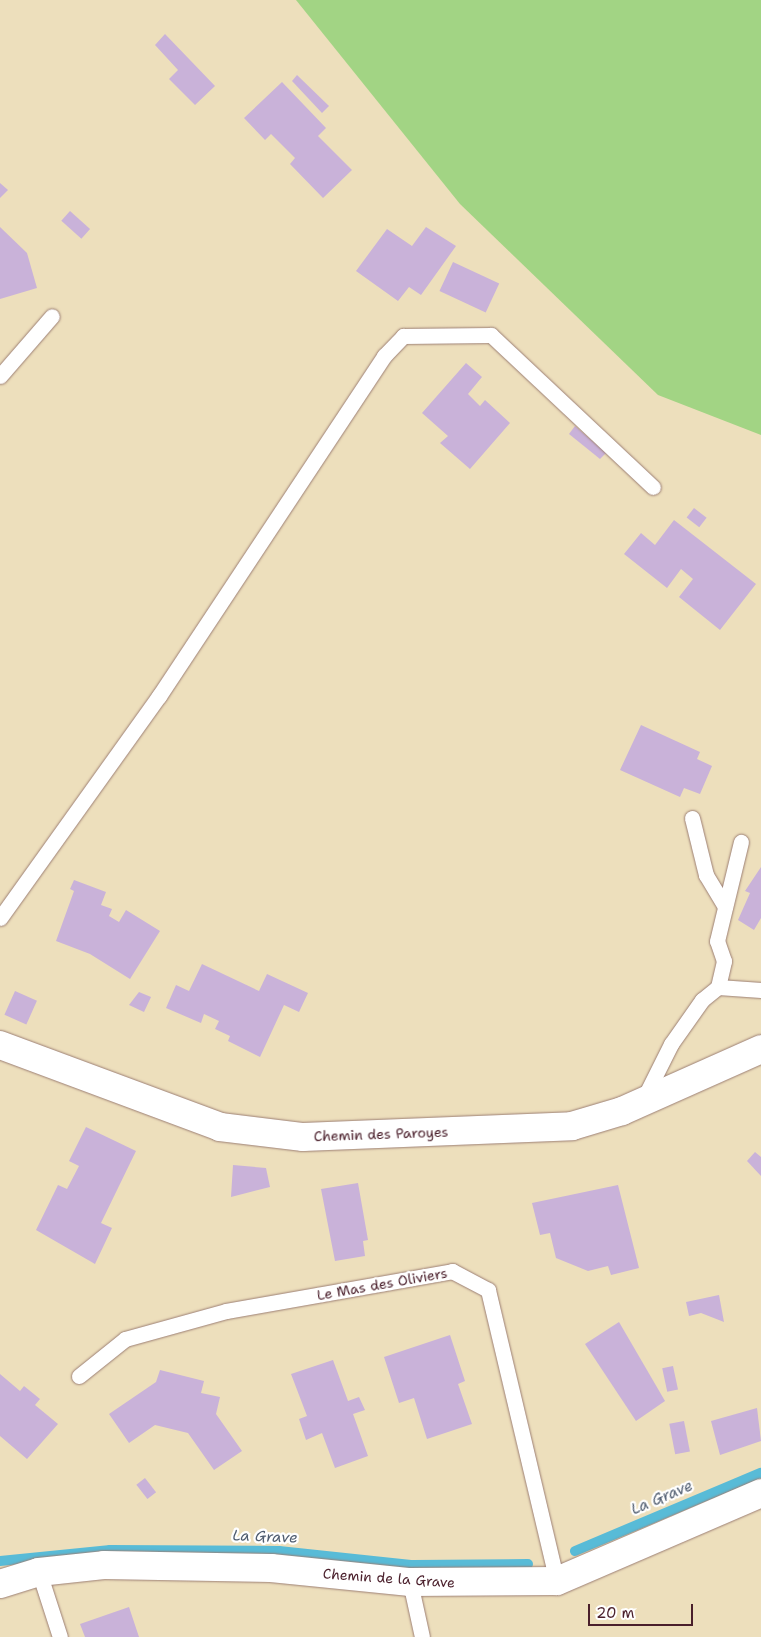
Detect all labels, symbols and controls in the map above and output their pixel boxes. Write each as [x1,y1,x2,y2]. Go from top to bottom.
street label: Chemin des Paroyes [313,1123,449,1145]
street label: Le Mas des Oliviers [315,1264,449,1304]
water label: La Grave [628,1477,696,1519]
water label: La Grave [232,1527,298,1547]
street label: Chemin de la Grave [322,1565,456,1591]
scale bar [591,1594,696,1626]
text: 20 m [596,1603,635,1623]

